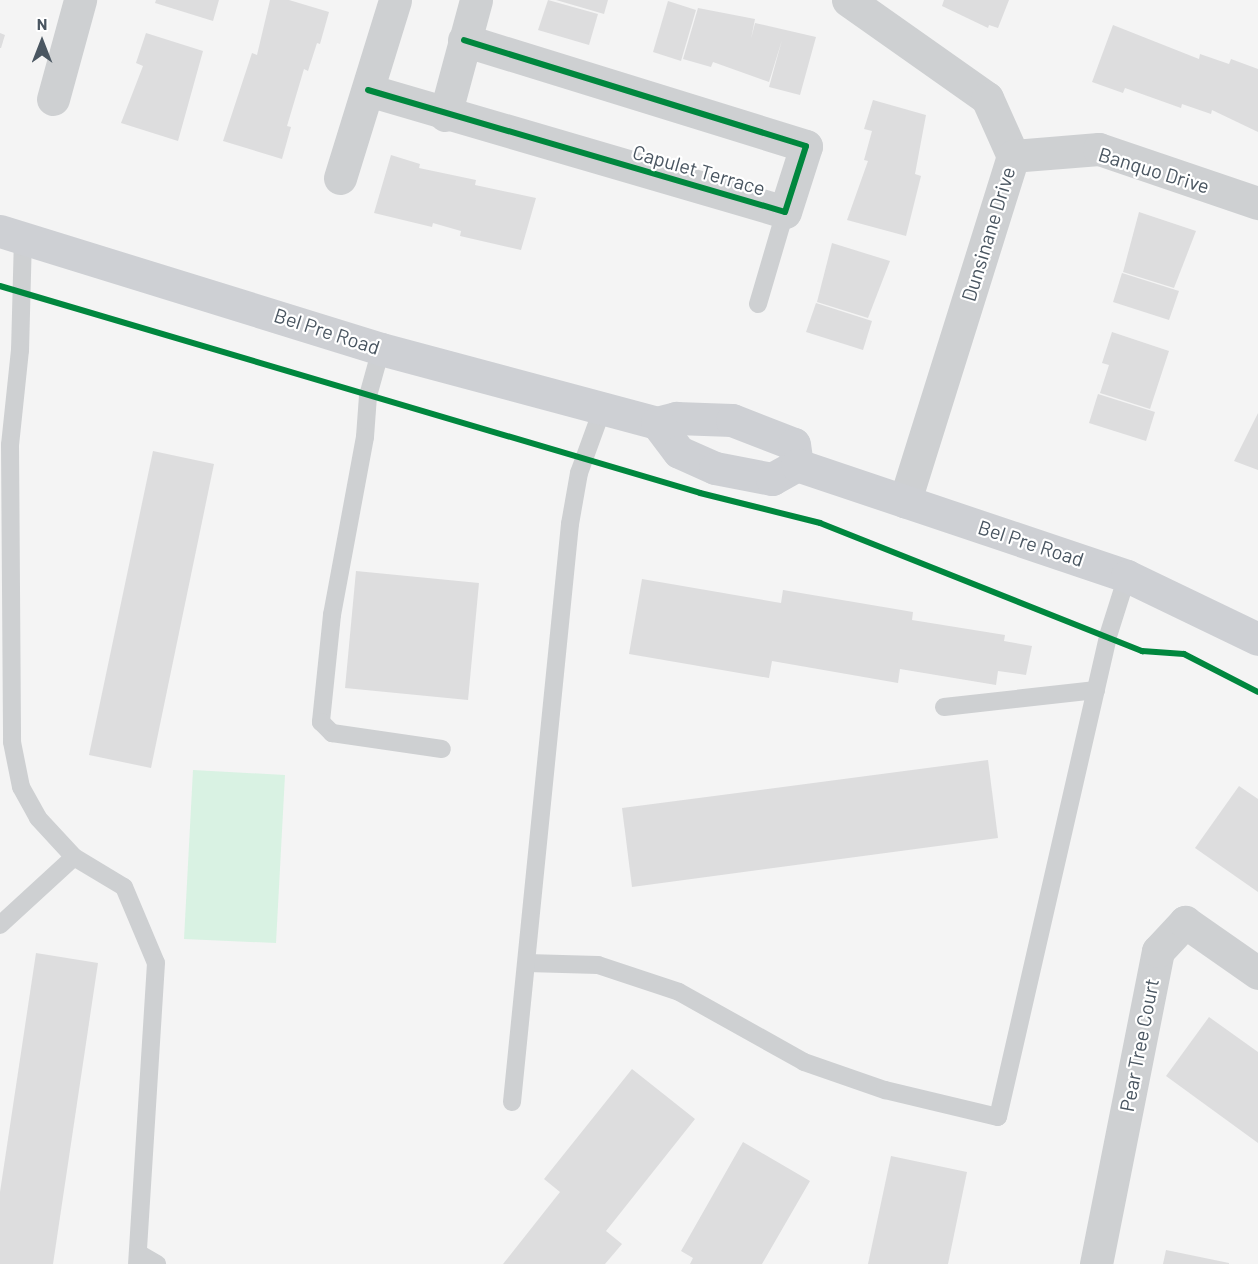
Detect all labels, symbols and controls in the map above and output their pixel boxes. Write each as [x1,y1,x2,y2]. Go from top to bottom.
north arrow [12,12,72,72]
text: N [37,14,47,33]
street label: Capulet Terrace [630,140,768,200]
street label: Banquo Drive [1096,142,1212,198]
street label: Dunsinane Drive [956,164,1020,304]
street label: Bel Pre Road [271,303,383,359]
street label: Bel Pre Road [975,515,1087,571]
street label: Pear Tree Court [1114,976,1164,1114]

